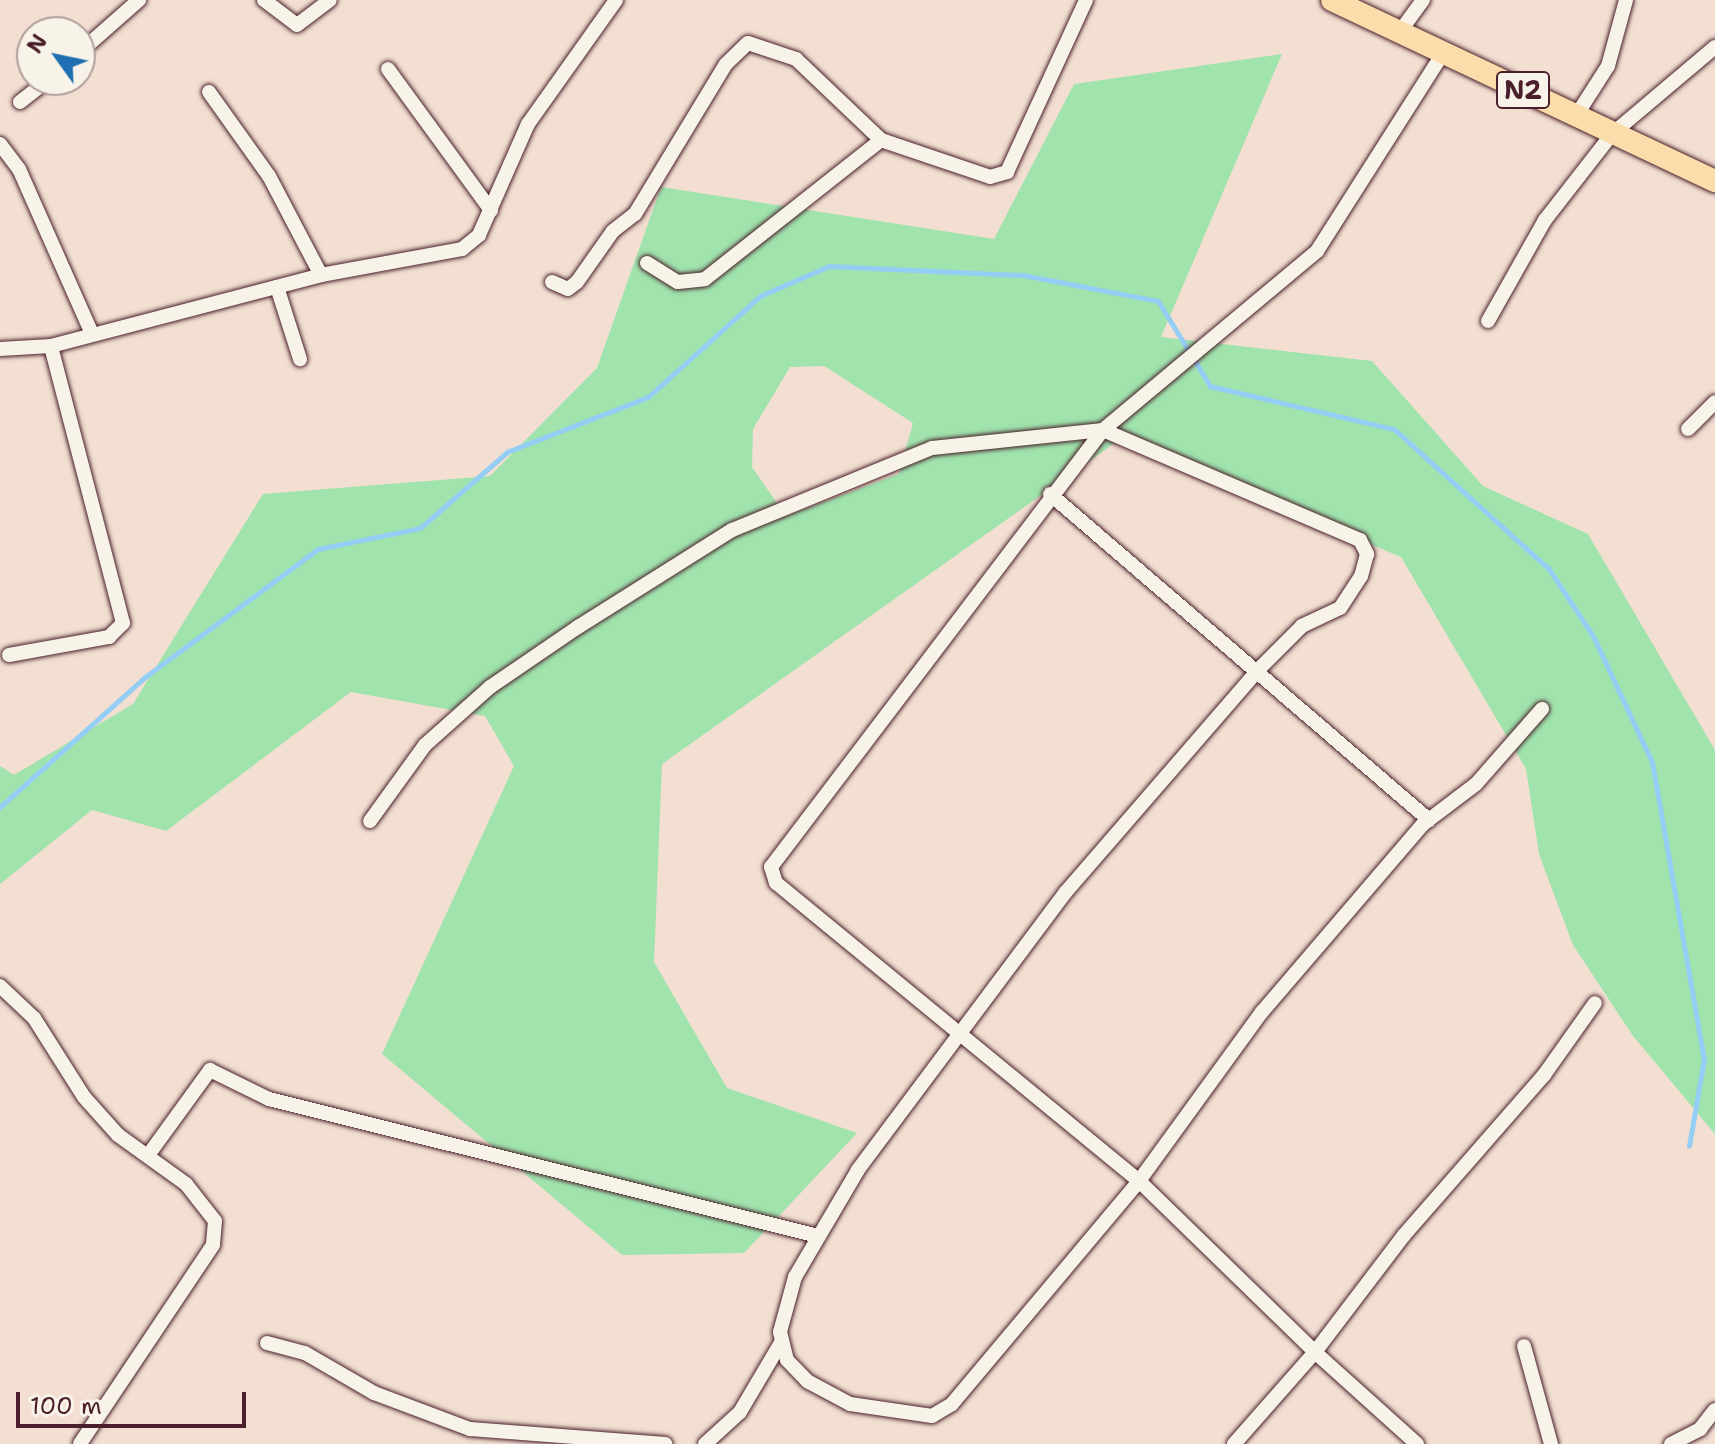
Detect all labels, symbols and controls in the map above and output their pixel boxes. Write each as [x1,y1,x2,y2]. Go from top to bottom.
north arrow [16,16,96,96]
text: N [20,29,54,59]
road number: N2 [1495,68,1551,112]
scale bar [20,1376,250,1426]
text: 100 m [30,1390,102,1422]

